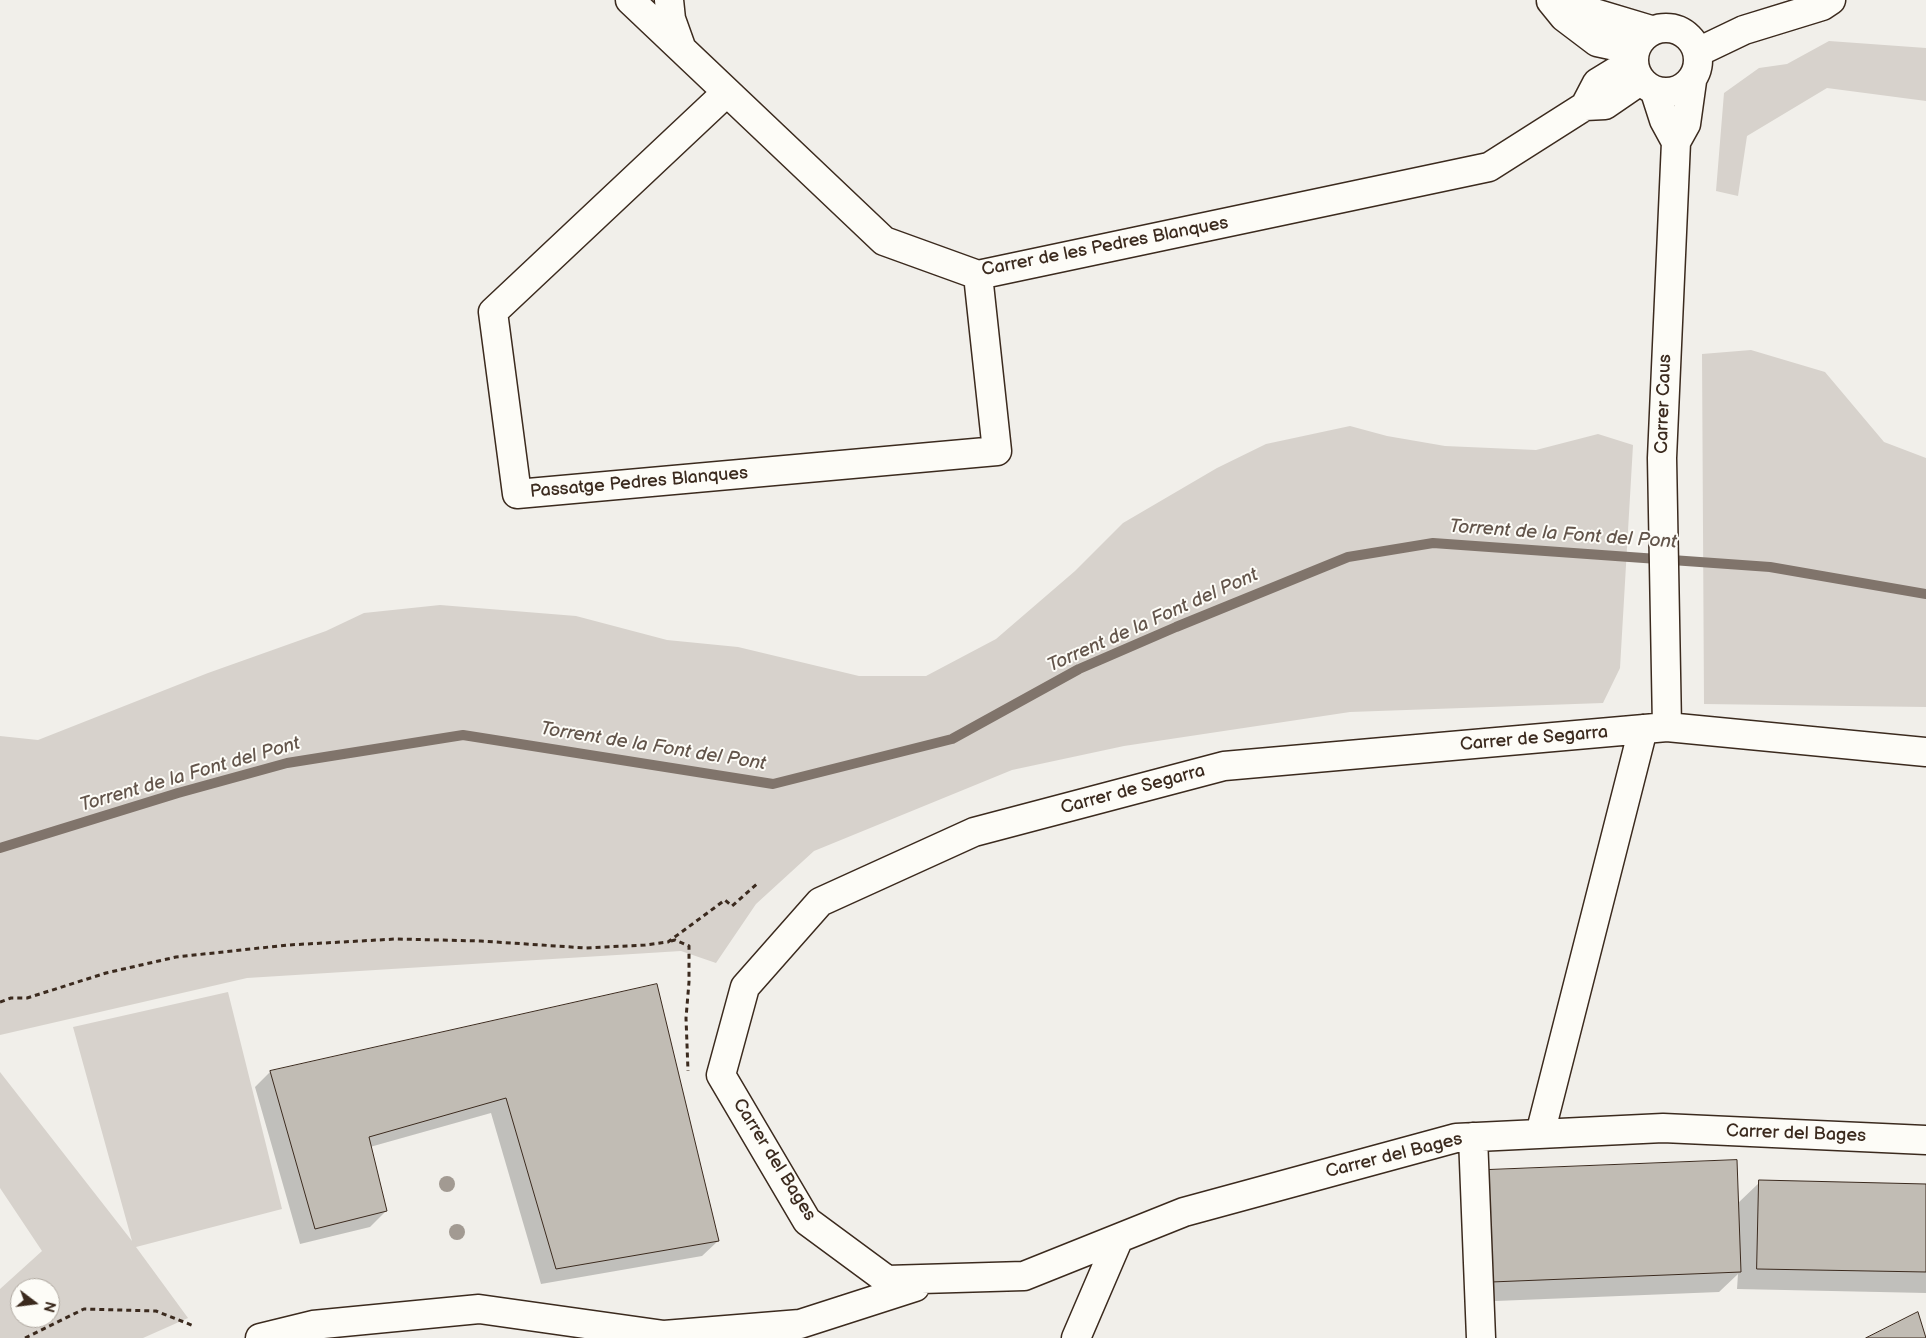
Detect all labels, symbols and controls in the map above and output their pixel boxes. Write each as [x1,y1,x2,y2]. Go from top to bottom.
street label: Carrer de les Pedres Blanques [980,212,1230,282]
street label: Carrer Caus [1651,354,1677,454]
street label: Passatge Pedres Blanques [529,463,749,503]
water label: Torrent de la Font del Pont [1448,516,1678,554]
water label: Torrent de la Font del Pont [1044,564,1262,678]
water label: Torrent de la Font del Pont [539,718,767,776]
street label: Carrer de Segarra [1459,722,1609,756]
water label: Torrent de la Font del Pont [77,733,303,817]
street label: Carrer de Segarra [1058,760,1208,820]
street label: Carrer del Bages [728,1095,820,1225]
street label: Carrer del Bages [1726,1121,1866,1147]
street label: Carrer del Bages [1323,1129,1465,1183]
north arrow [10,1278,60,1328]
text: N [39,1299,59,1314]

